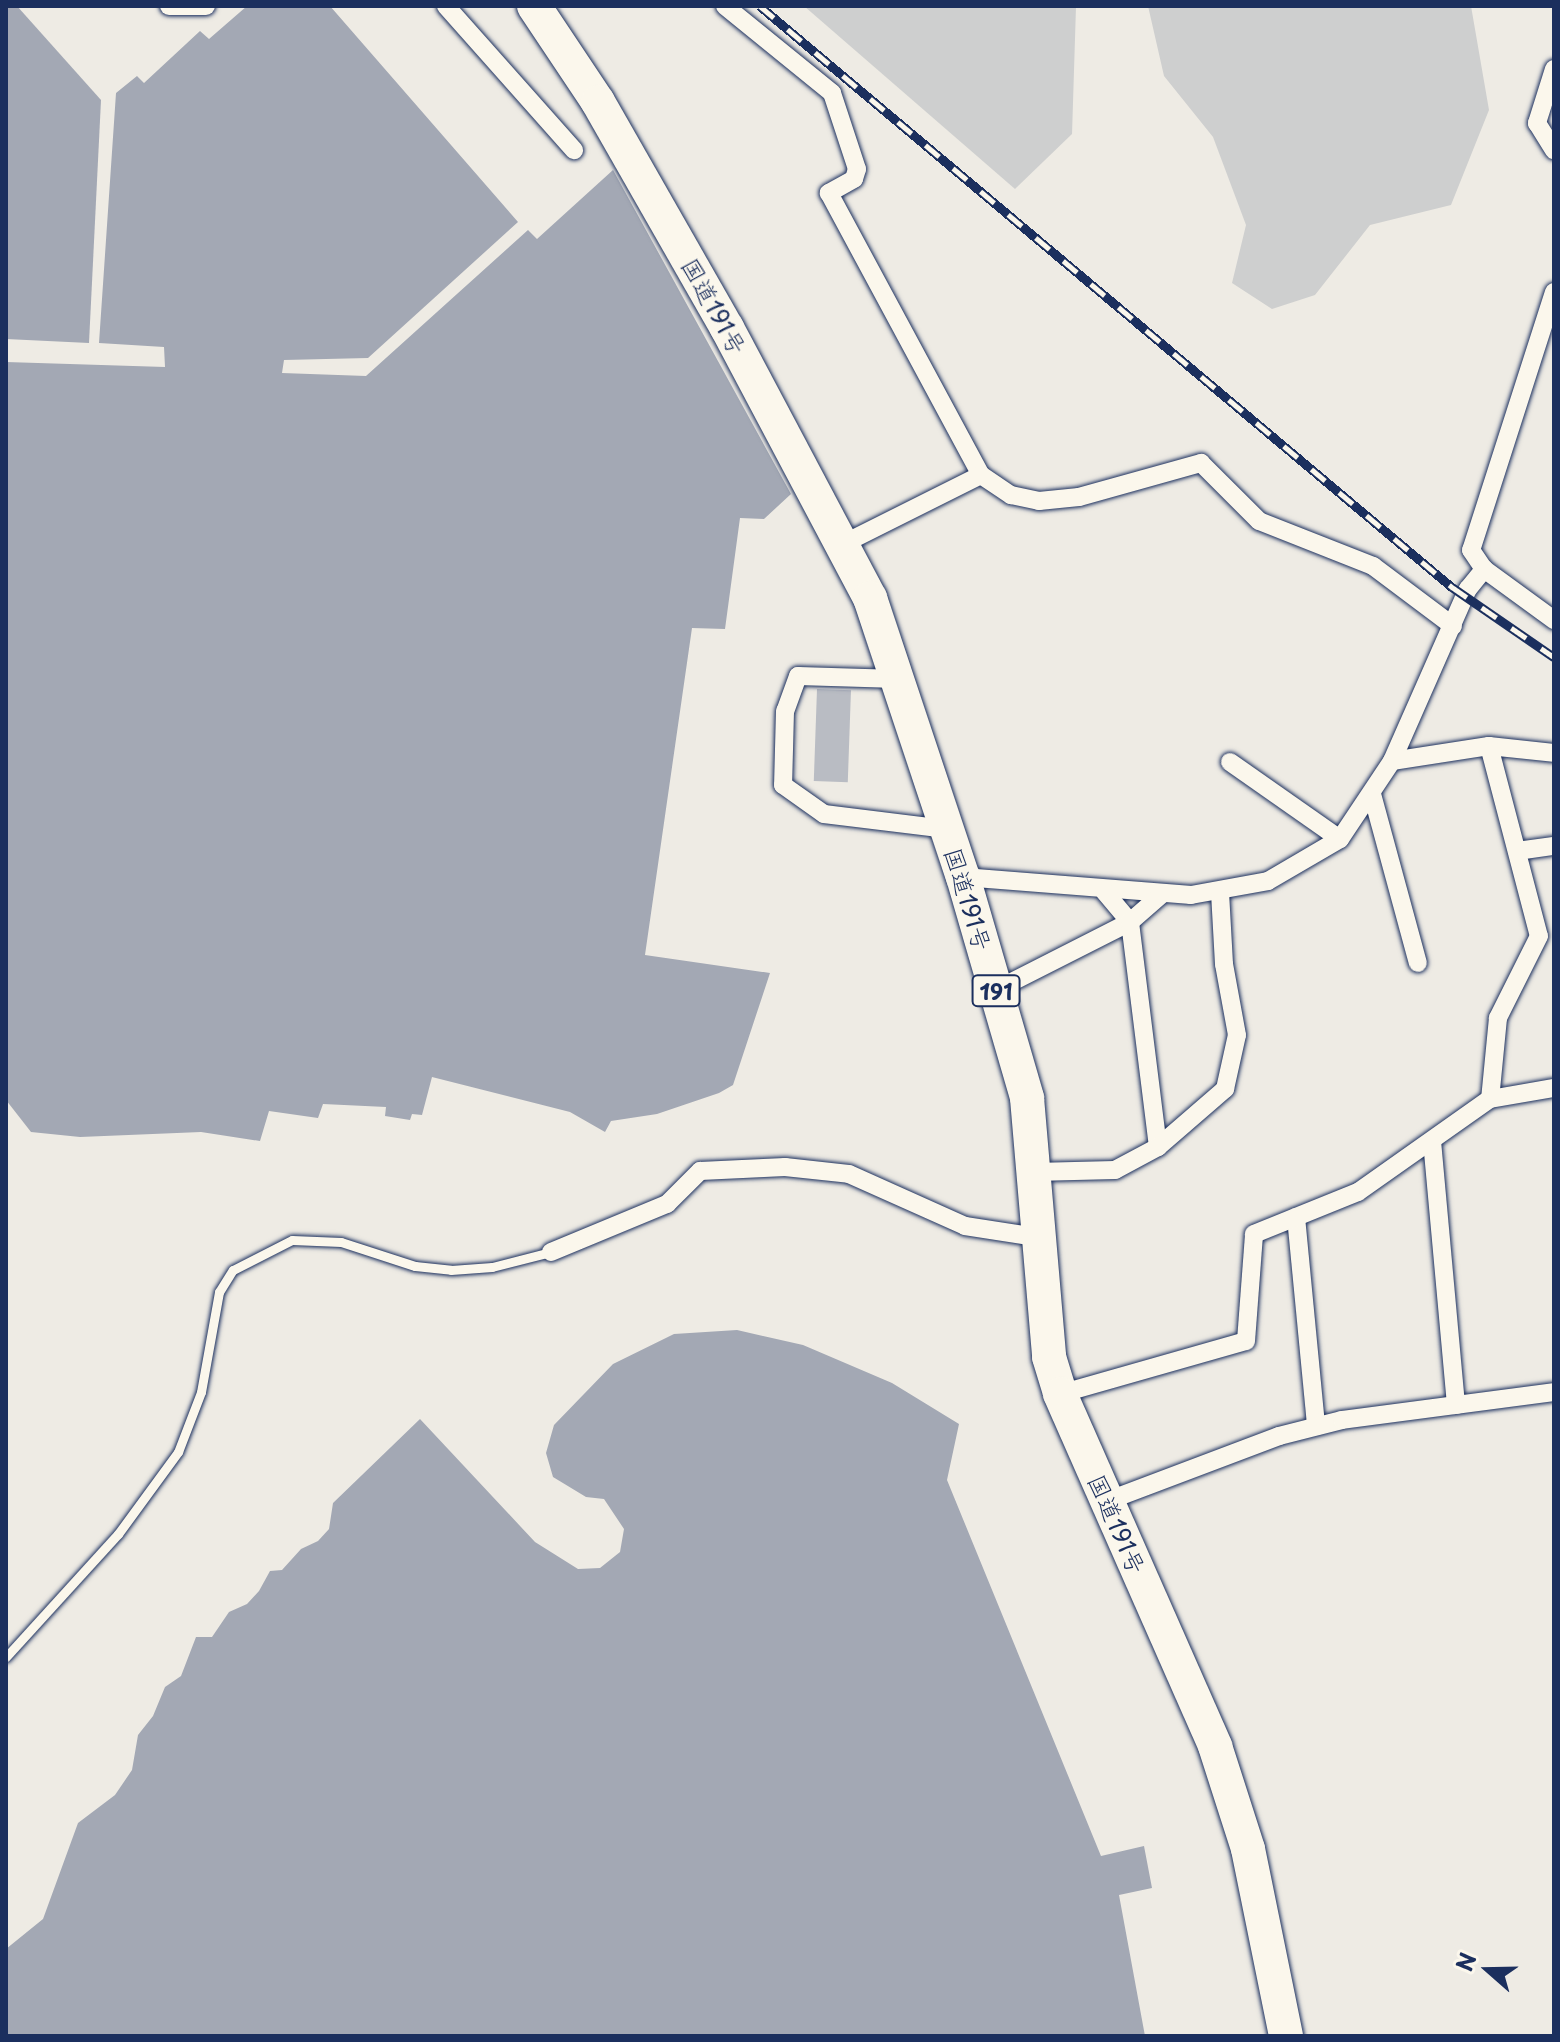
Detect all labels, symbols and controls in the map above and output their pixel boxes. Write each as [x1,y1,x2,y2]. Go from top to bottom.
street label: 国道191号 [676,253,752,359]
street label: 国道191号 [939,844,997,954]
road number: 191 [970,973,1022,1009]
street label: 国道191号 [1082,1470,1152,1578]
north arrow [1448,1930,1528,2010]
text: N [1446,1948,1483,1975]

